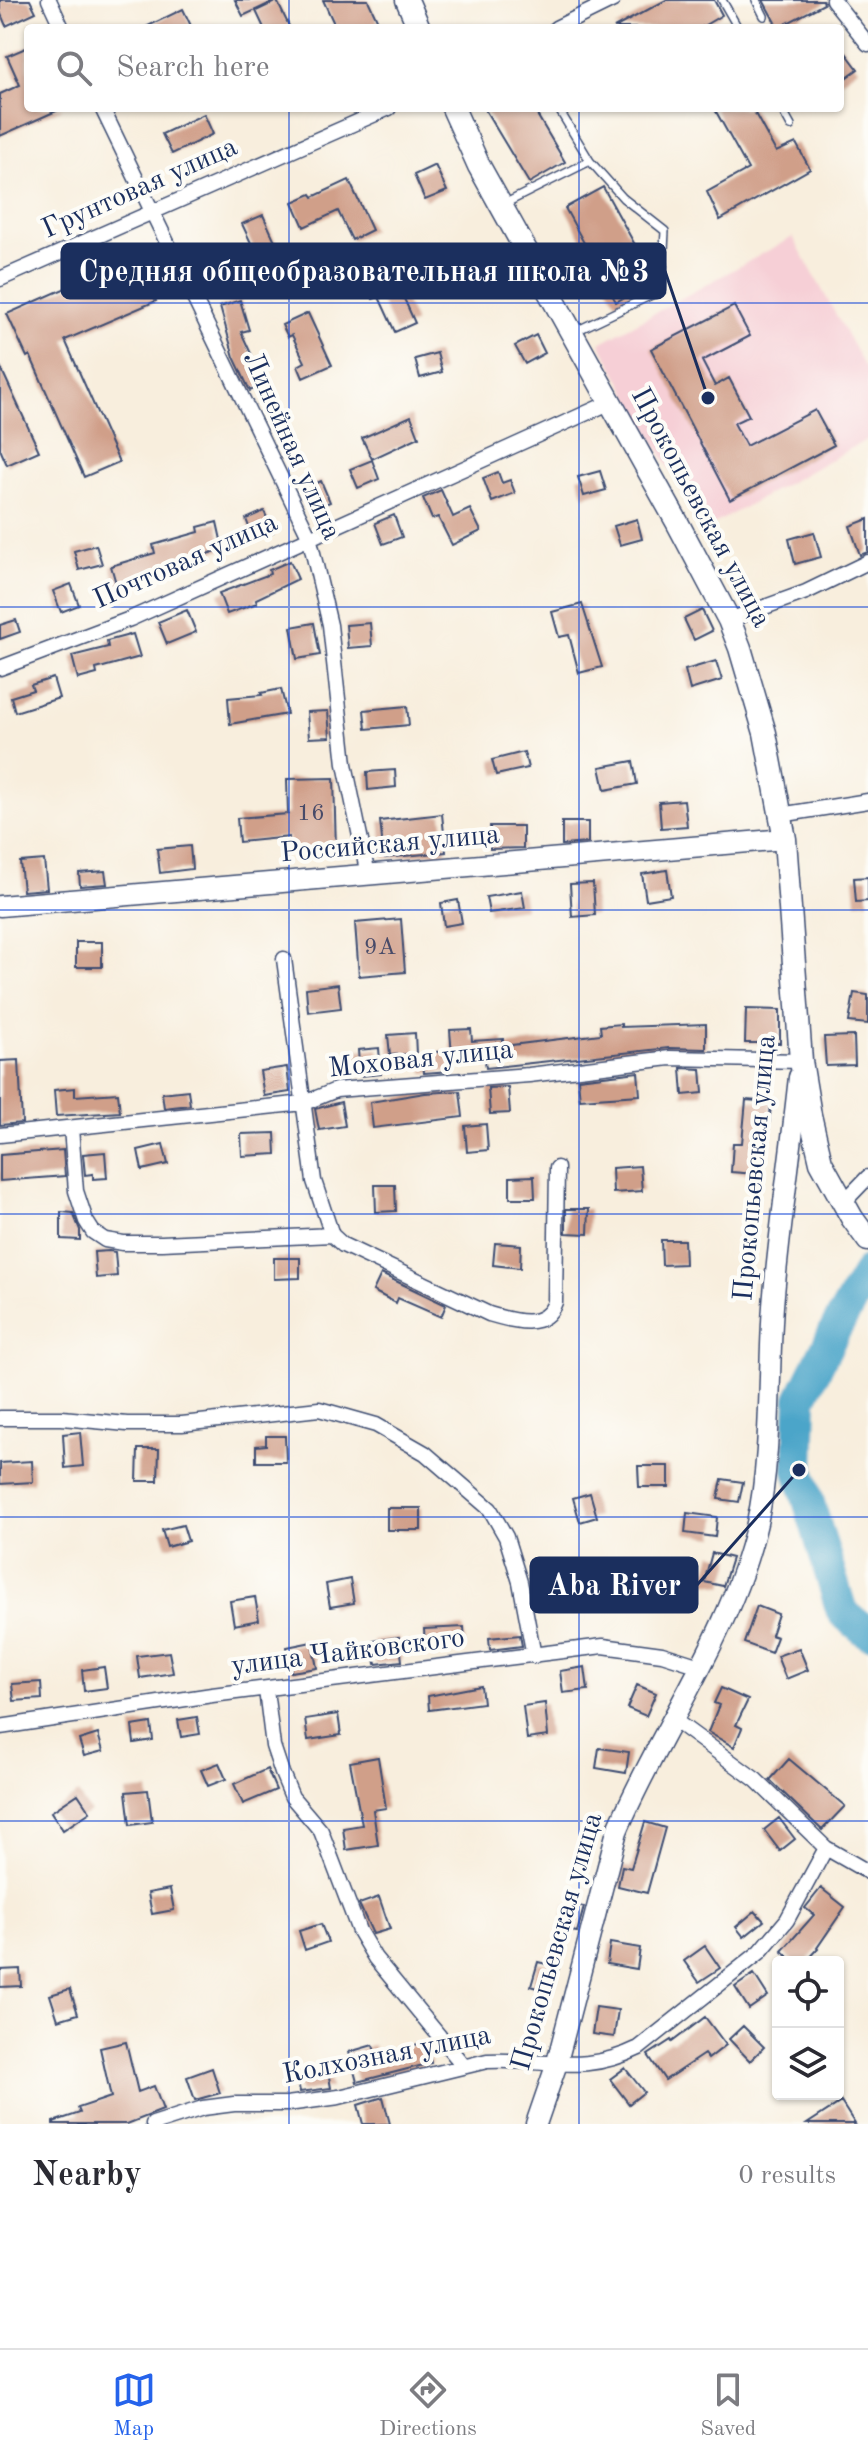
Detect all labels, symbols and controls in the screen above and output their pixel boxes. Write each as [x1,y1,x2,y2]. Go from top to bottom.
search box [24,24,844,112]
icon: search [52,46,96,90]
text: Search here [116,53,270,83]
street label: Грунтовая улица [38,133,242,245]
callout: Средняя общеобразовательная школа №3 [62,244,665,298]
text: Средняя общеобразовательная школа №3 [78,258,650,288]
street label: Линейная улица [237,347,345,545]
street label: Прокопьевская улица [625,383,775,633]
street label: Почтовая улица [90,509,282,615]
house number: 16 [297,802,325,826]
street label: Российская улица [279,821,501,869]
house number: 9А [364,936,396,960]
street label: Прокопьевская улица [730,1034,782,1302]
street label: Моховая улица [327,1036,515,1084]
callout: Aba River [531,1558,697,1612]
text: Aba River [547,1572,681,1602]
street label: улица Чайковского [230,1625,466,1681]
street label: Прокопьевская улица [508,1810,608,2074]
map controls [772,1956,844,2100]
button: locate [772,1956,844,2028]
street label: Колхозная улица [281,2022,494,2090]
button: layers [772,2028,844,2100]
text: Nearby [32,2159,142,2193]
text: 0 results [738,2163,836,2189]
tab: Map [112,2368,156,2443]
tab: Directions [379,2368,477,2443]
tab: Saved [700,2368,756,2443]

